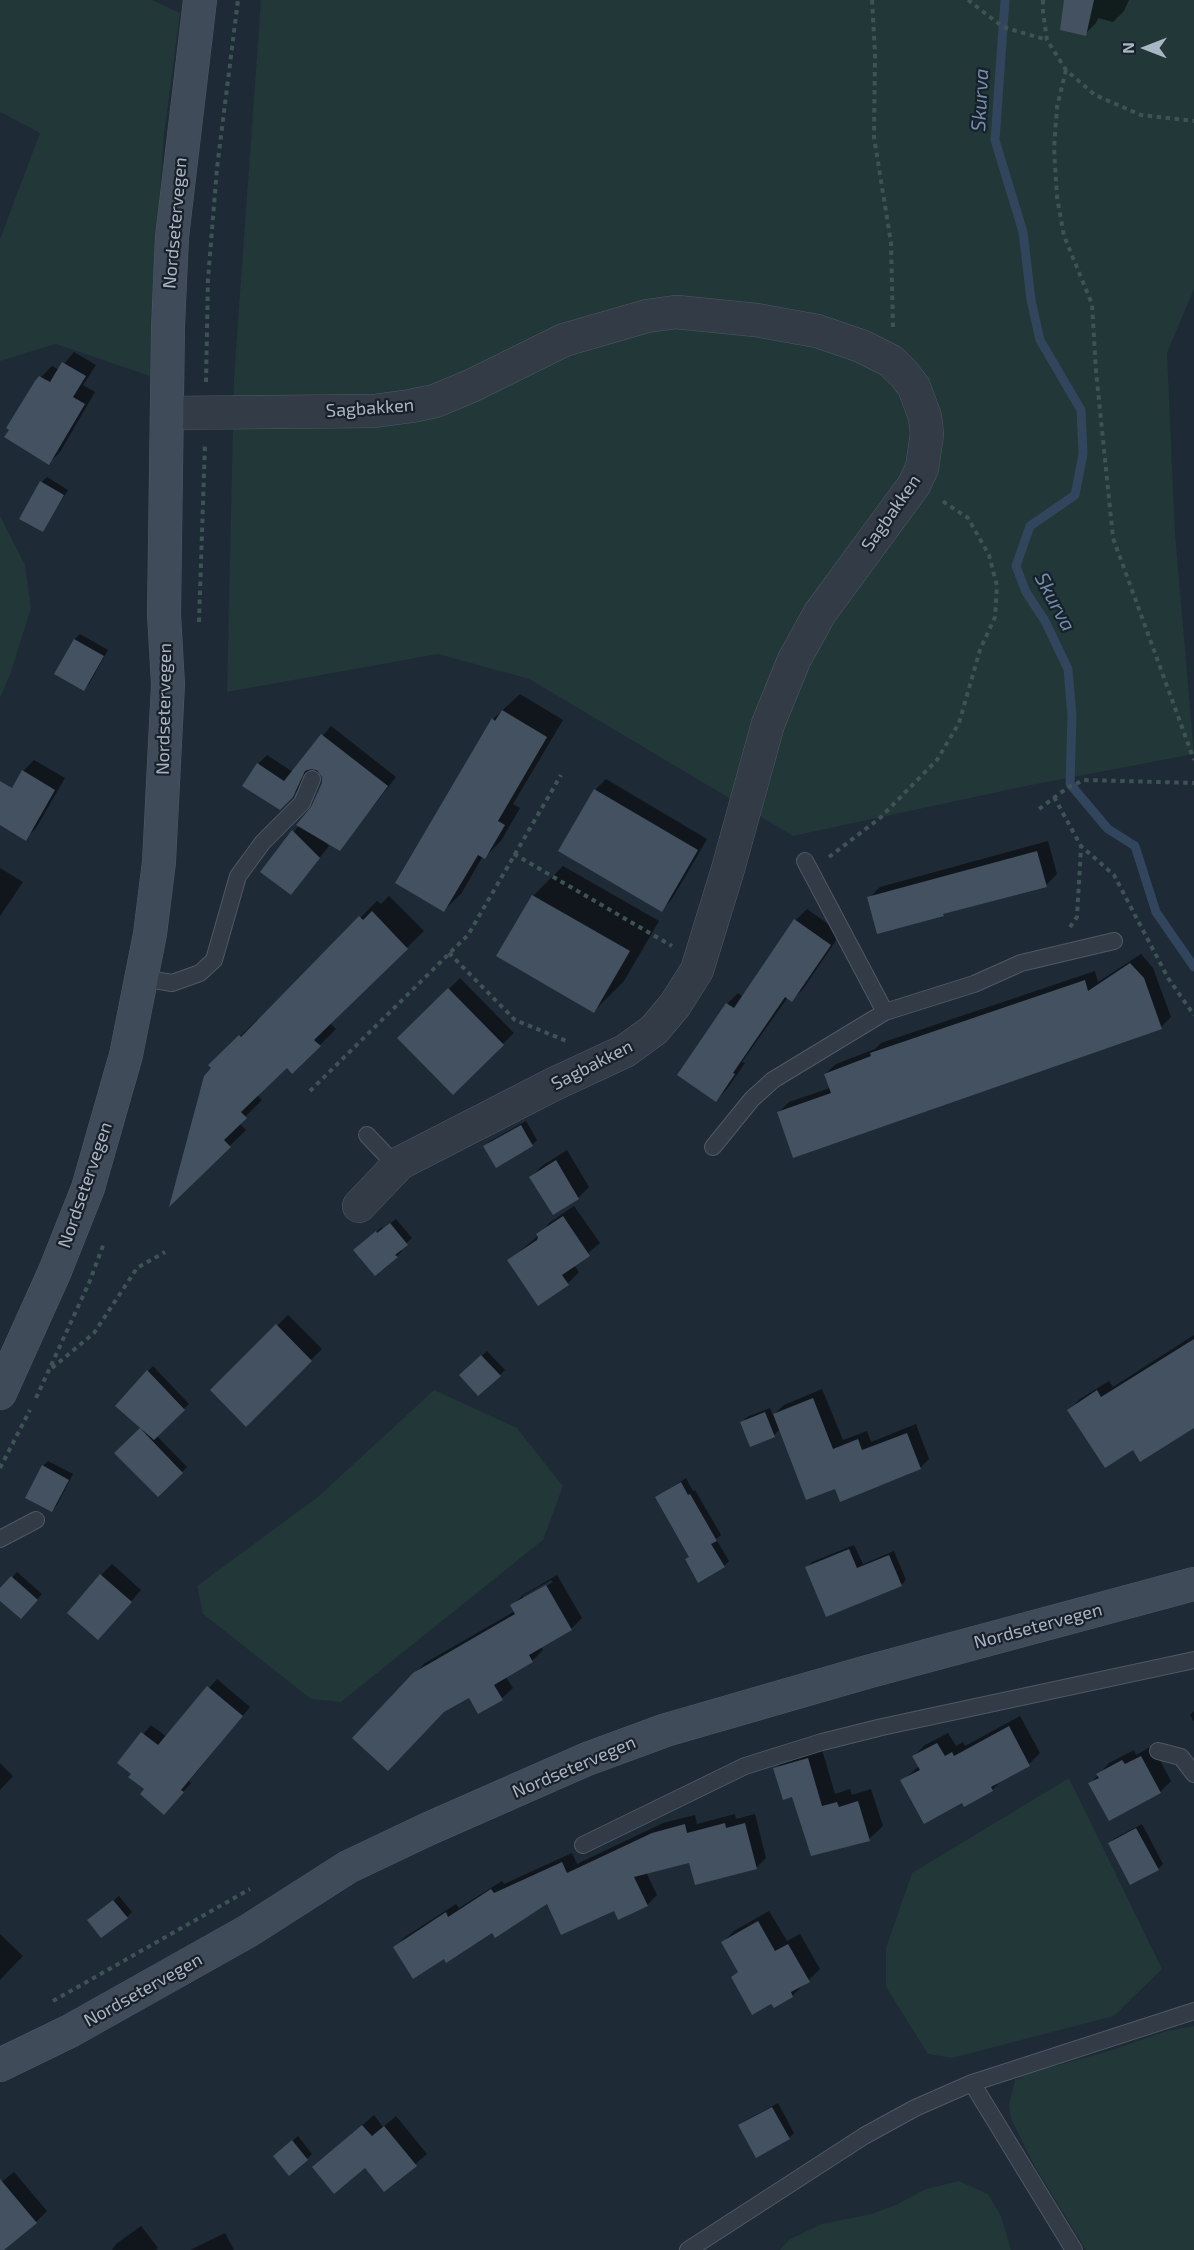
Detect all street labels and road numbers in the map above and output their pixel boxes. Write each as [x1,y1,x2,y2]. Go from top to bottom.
street label: Nordsetervegen [158,156,192,290]
street label: Sagbakken [325,394,415,422]
street label: Sagbakken [857,471,925,555]
street label: Nordsetervegen [152,643,176,775]
street label: Sagbakken [548,1035,636,1095]
street label: Nordsetervegen [53,1119,117,1251]
street label: Nordsetervegen [971,1598,1105,1654]
street label: Nordsetervegen [509,1731,639,1803]
street label: Nordsetervegen [80,1949,206,2031]

